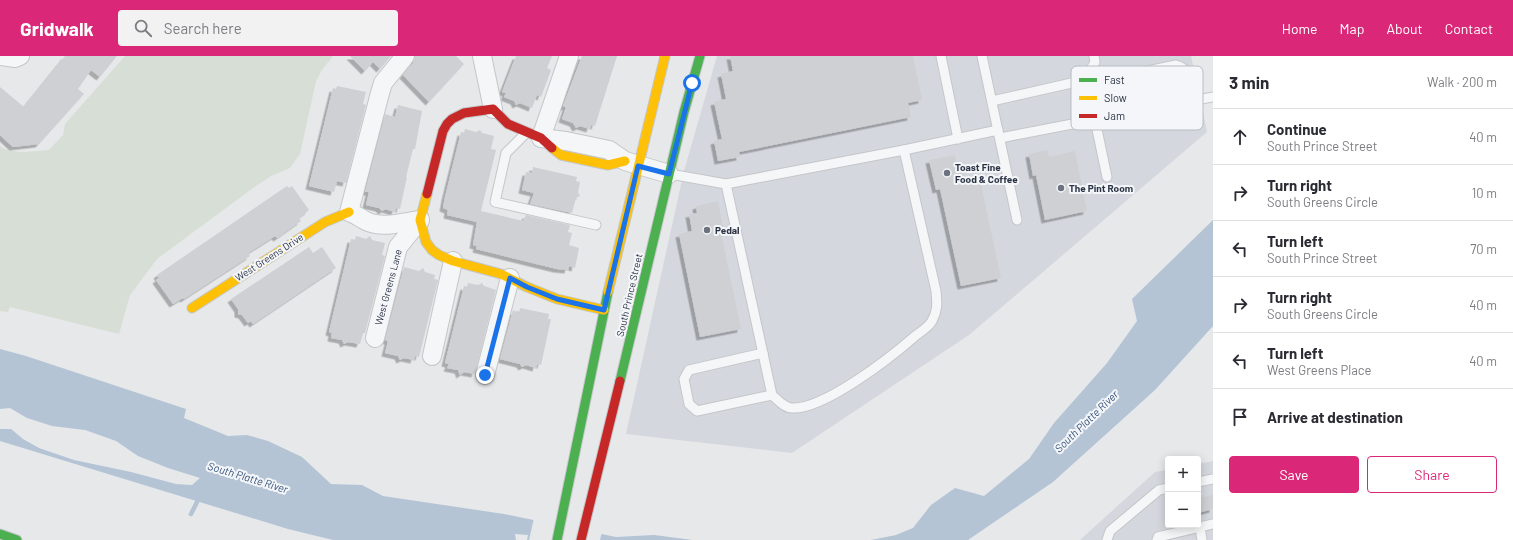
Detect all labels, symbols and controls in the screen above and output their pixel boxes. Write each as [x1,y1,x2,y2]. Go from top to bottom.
search box [118,10,398,46]
text: Gridwalk [20,17,94,40]
icon: search [132,17,154,39]
text: Search here [164,19,242,37]
text: Home [1282,20,1318,37]
text: Map [1340,20,1364,37]
text: About [1386,20,1423,37]
text: Contact [1445,20,1493,37]
legend [1071,66,1203,130]
text: 3 min [1229,72,1269,92]
text: Fast [1104,73,1125,86]
route start [683,74,701,92]
text: Walk · 200 m [1427,74,1497,90]
text: Slow [1104,91,1127,104]
text: Jam [1104,109,1125,122]
text: Continue [1267,120,1327,138]
icon: ahead [1229,126,1251,148]
text: 40 m [1469,129,1497,145]
text: South Prince Street [1267,138,1377,154]
place label: Toast Fine Food & Coffee [955,161,1018,185]
marker: Toast Fine Food & Coffee [942,168,952,178]
text: Turn right [1267,176,1332,194]
place label: The Pint Room [1069,182,1133,194]
icon: right [1229,182,1251,204]
marker: The Pint Room [1056,183,1066,193]
text: 10 m [1472,185,1497,201]
text: South Greens Circle [1267,194,1378,210]
place label: Pedal [715,224,740,236]
marker: Pedal [702,225,712,235]
street label: West Greens Drive [233,230,305,284]
text: Turn left [1267,232,1323,250]
icon: left [1229,238,1251,260]
text: 70 m [1470,241,1497,257]
street label: West Greens Lane [372,248,404,326]
text: South Prince Street [1267,250,1377,266]
street label: South Prince Street [614,252,644,338]
text: Turn right [1267,288,1332,306]
icon: right [1229,294,1251,316]
text: 40 m [1469,297,1497,313]
text: South Greens Circle [1267,306,1378,322]
text: Turn left [1267,344,1323,362]
icon: left [1229,350,1251,372]
text: 40 m [1469,353,1497,369]
text: West Greens Place [1267,362,1372,378]
route end [476,366,494,384]
water label: South Platte River [1052,387,1121,455]
icon: arrive [1229,406,1251,428]
text: Arrive at destination [1267,408,1403,426]
map controls [1165,456,1201,528]
button: + [1165,456,1201,492]
button: Save [1229,456,1359,493]
button: Share [1367,456,1497,493]
water label: South Platte River [206,459,291,496]
button: − [1165,492,1201,528]

